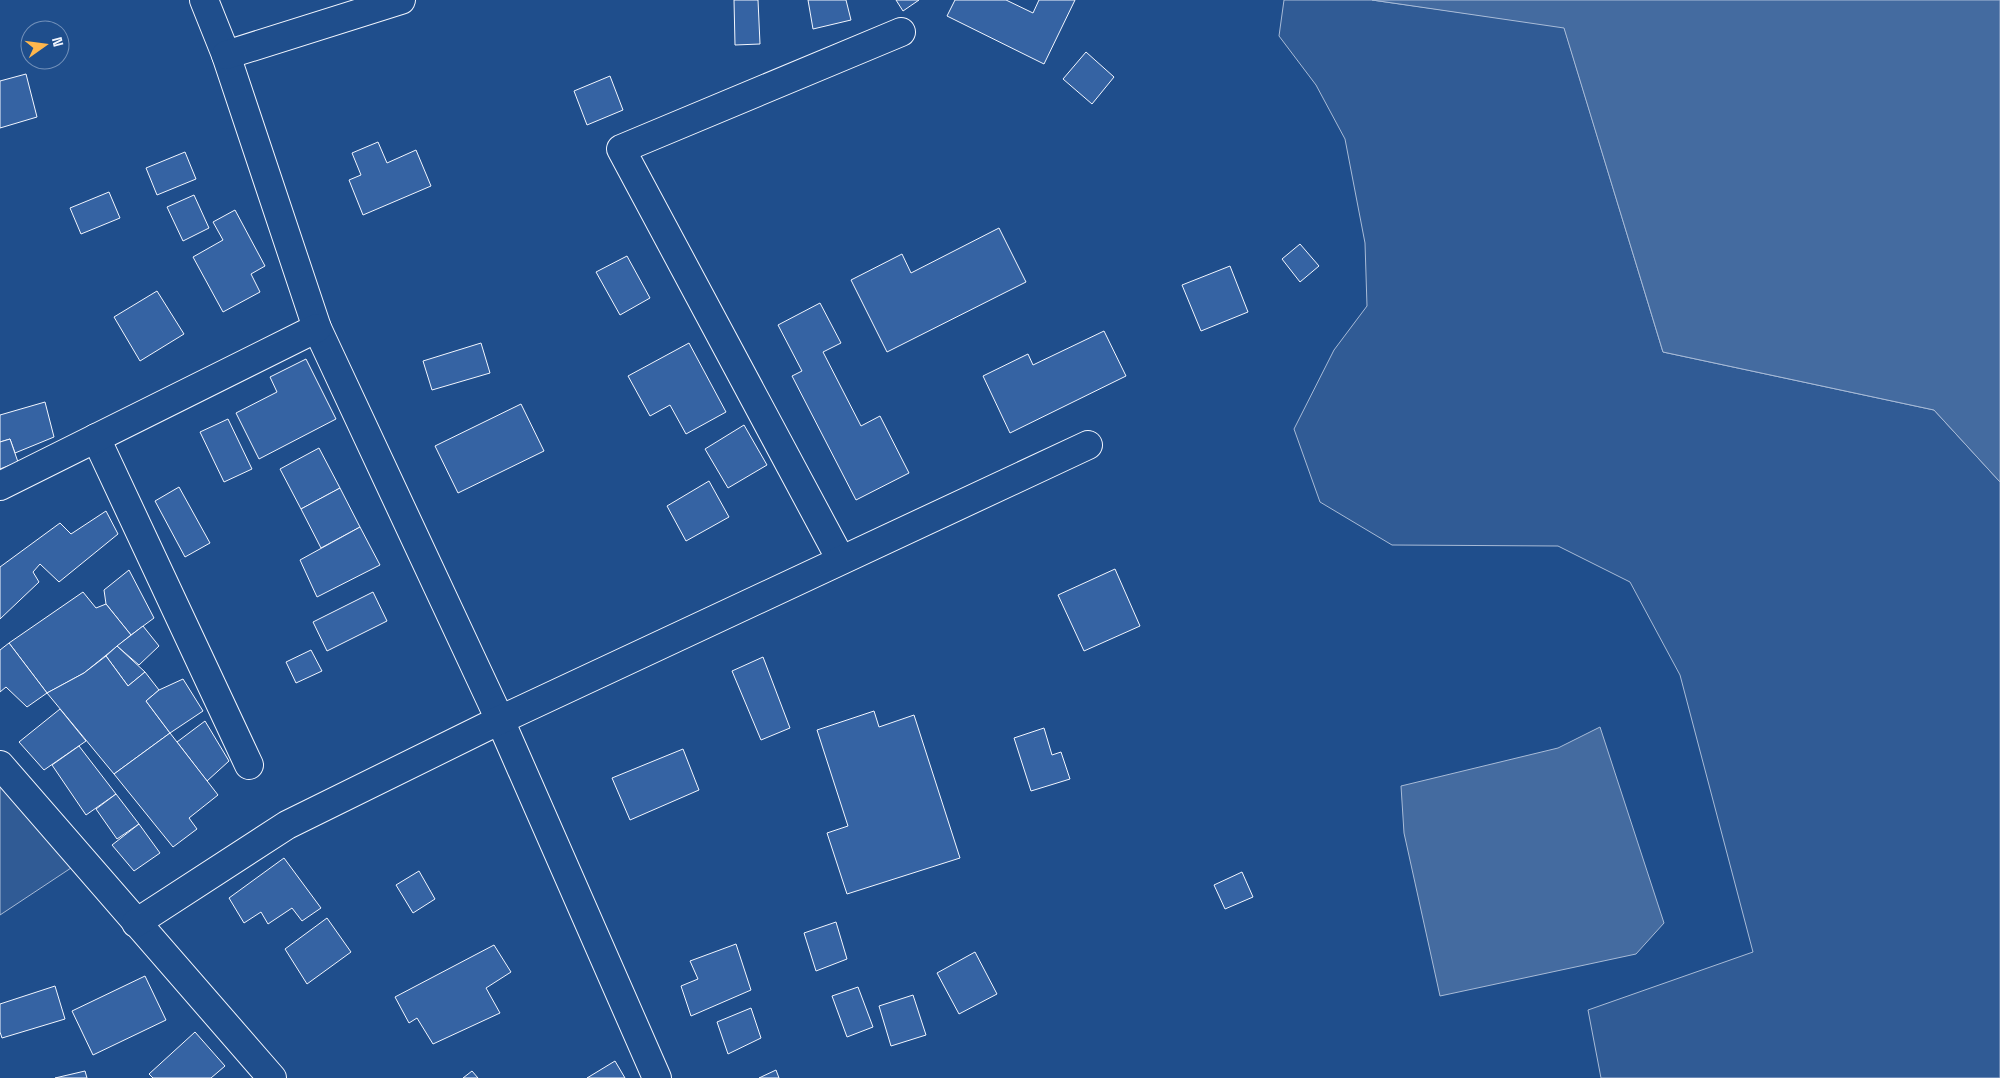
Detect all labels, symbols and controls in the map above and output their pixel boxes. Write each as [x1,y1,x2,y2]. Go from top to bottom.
north arrow [20,20,70,70]
text: N [48,35,67,49]

